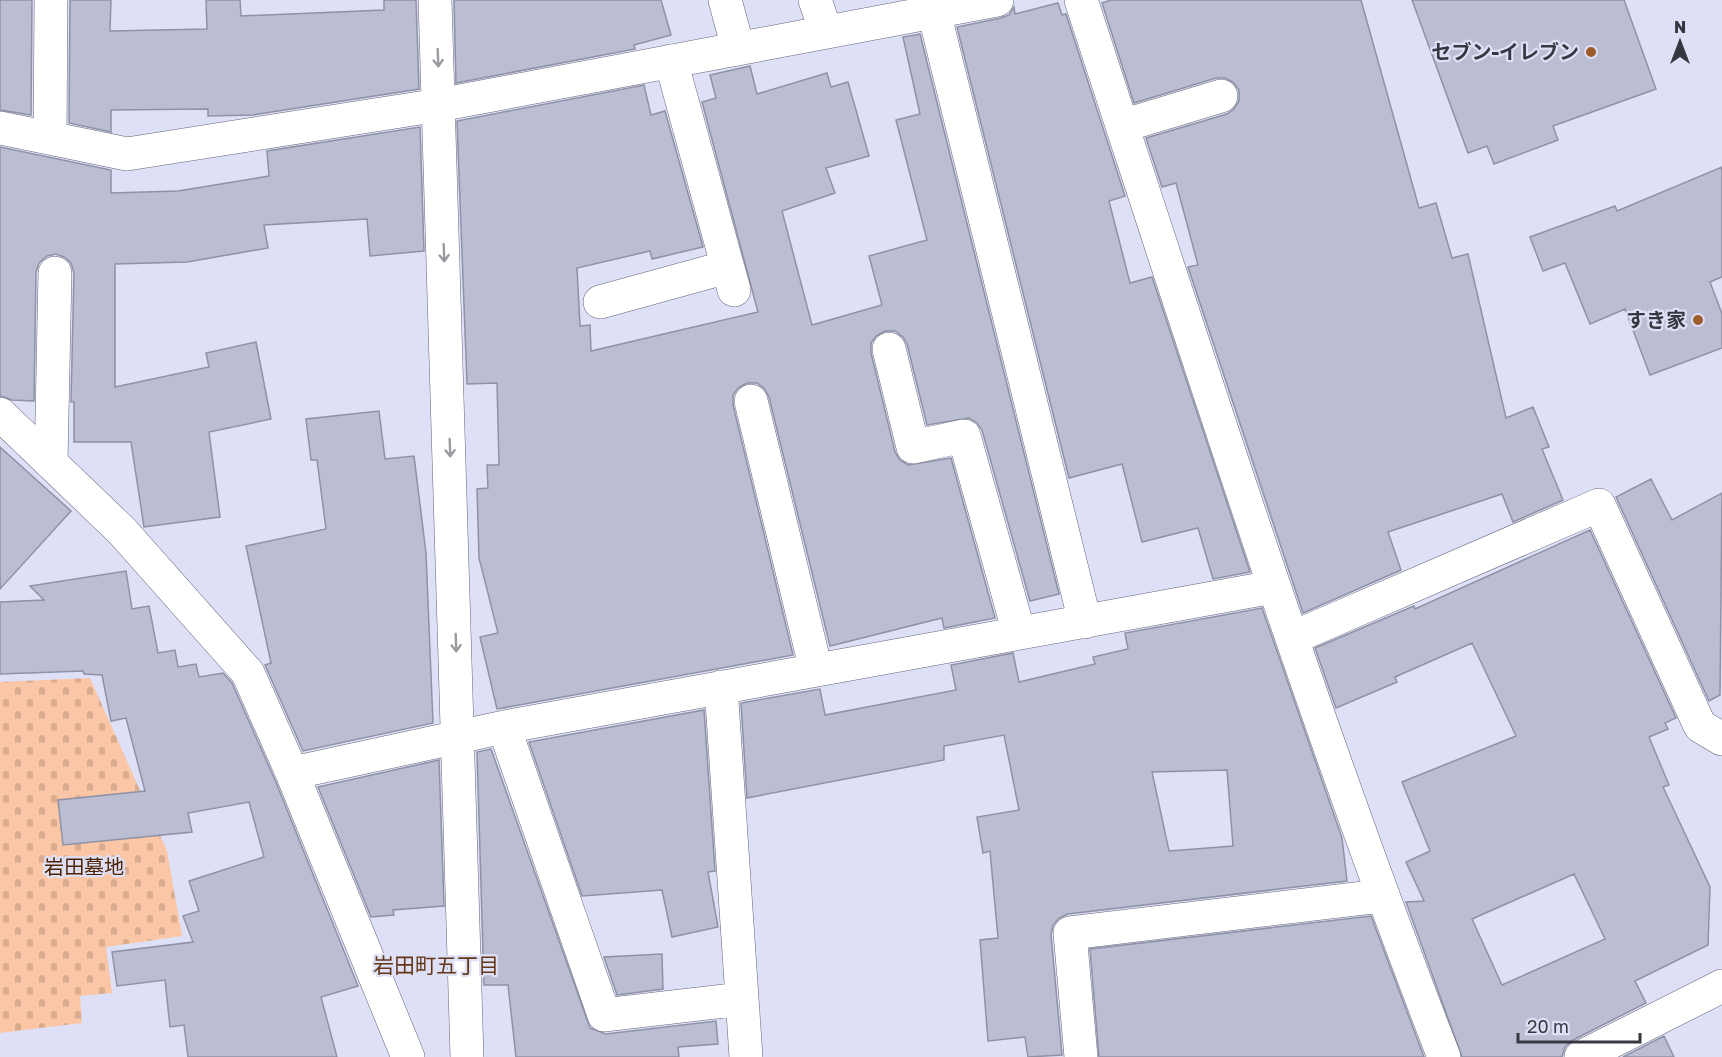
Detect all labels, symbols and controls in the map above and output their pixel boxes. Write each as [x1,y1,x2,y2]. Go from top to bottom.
north arrow [1650,12,1710,72]
text: N [1674,17,1686,37]
place label: セブン-イレブン [1431,39,1579,63]
marker: セブン-イレブン [1584,45,1598,59]
one-way arrow [432,48,443,68]
one-way arrow [438,243,449,263]
place label: すき家 [1626,307,1686,331]
marker: すき家 [1691,313,1705,327]
one-way arrow [444,438,455,458]
one-way arrow [450,633,461,653]
park label: 岩田墓地 [44,854,124,878]
district label: 岩田町五丁目 [373,952,499,978]
scale bar [1518,1006,1640,1044]
text: 20 m [1527,1015,1569,1037]

